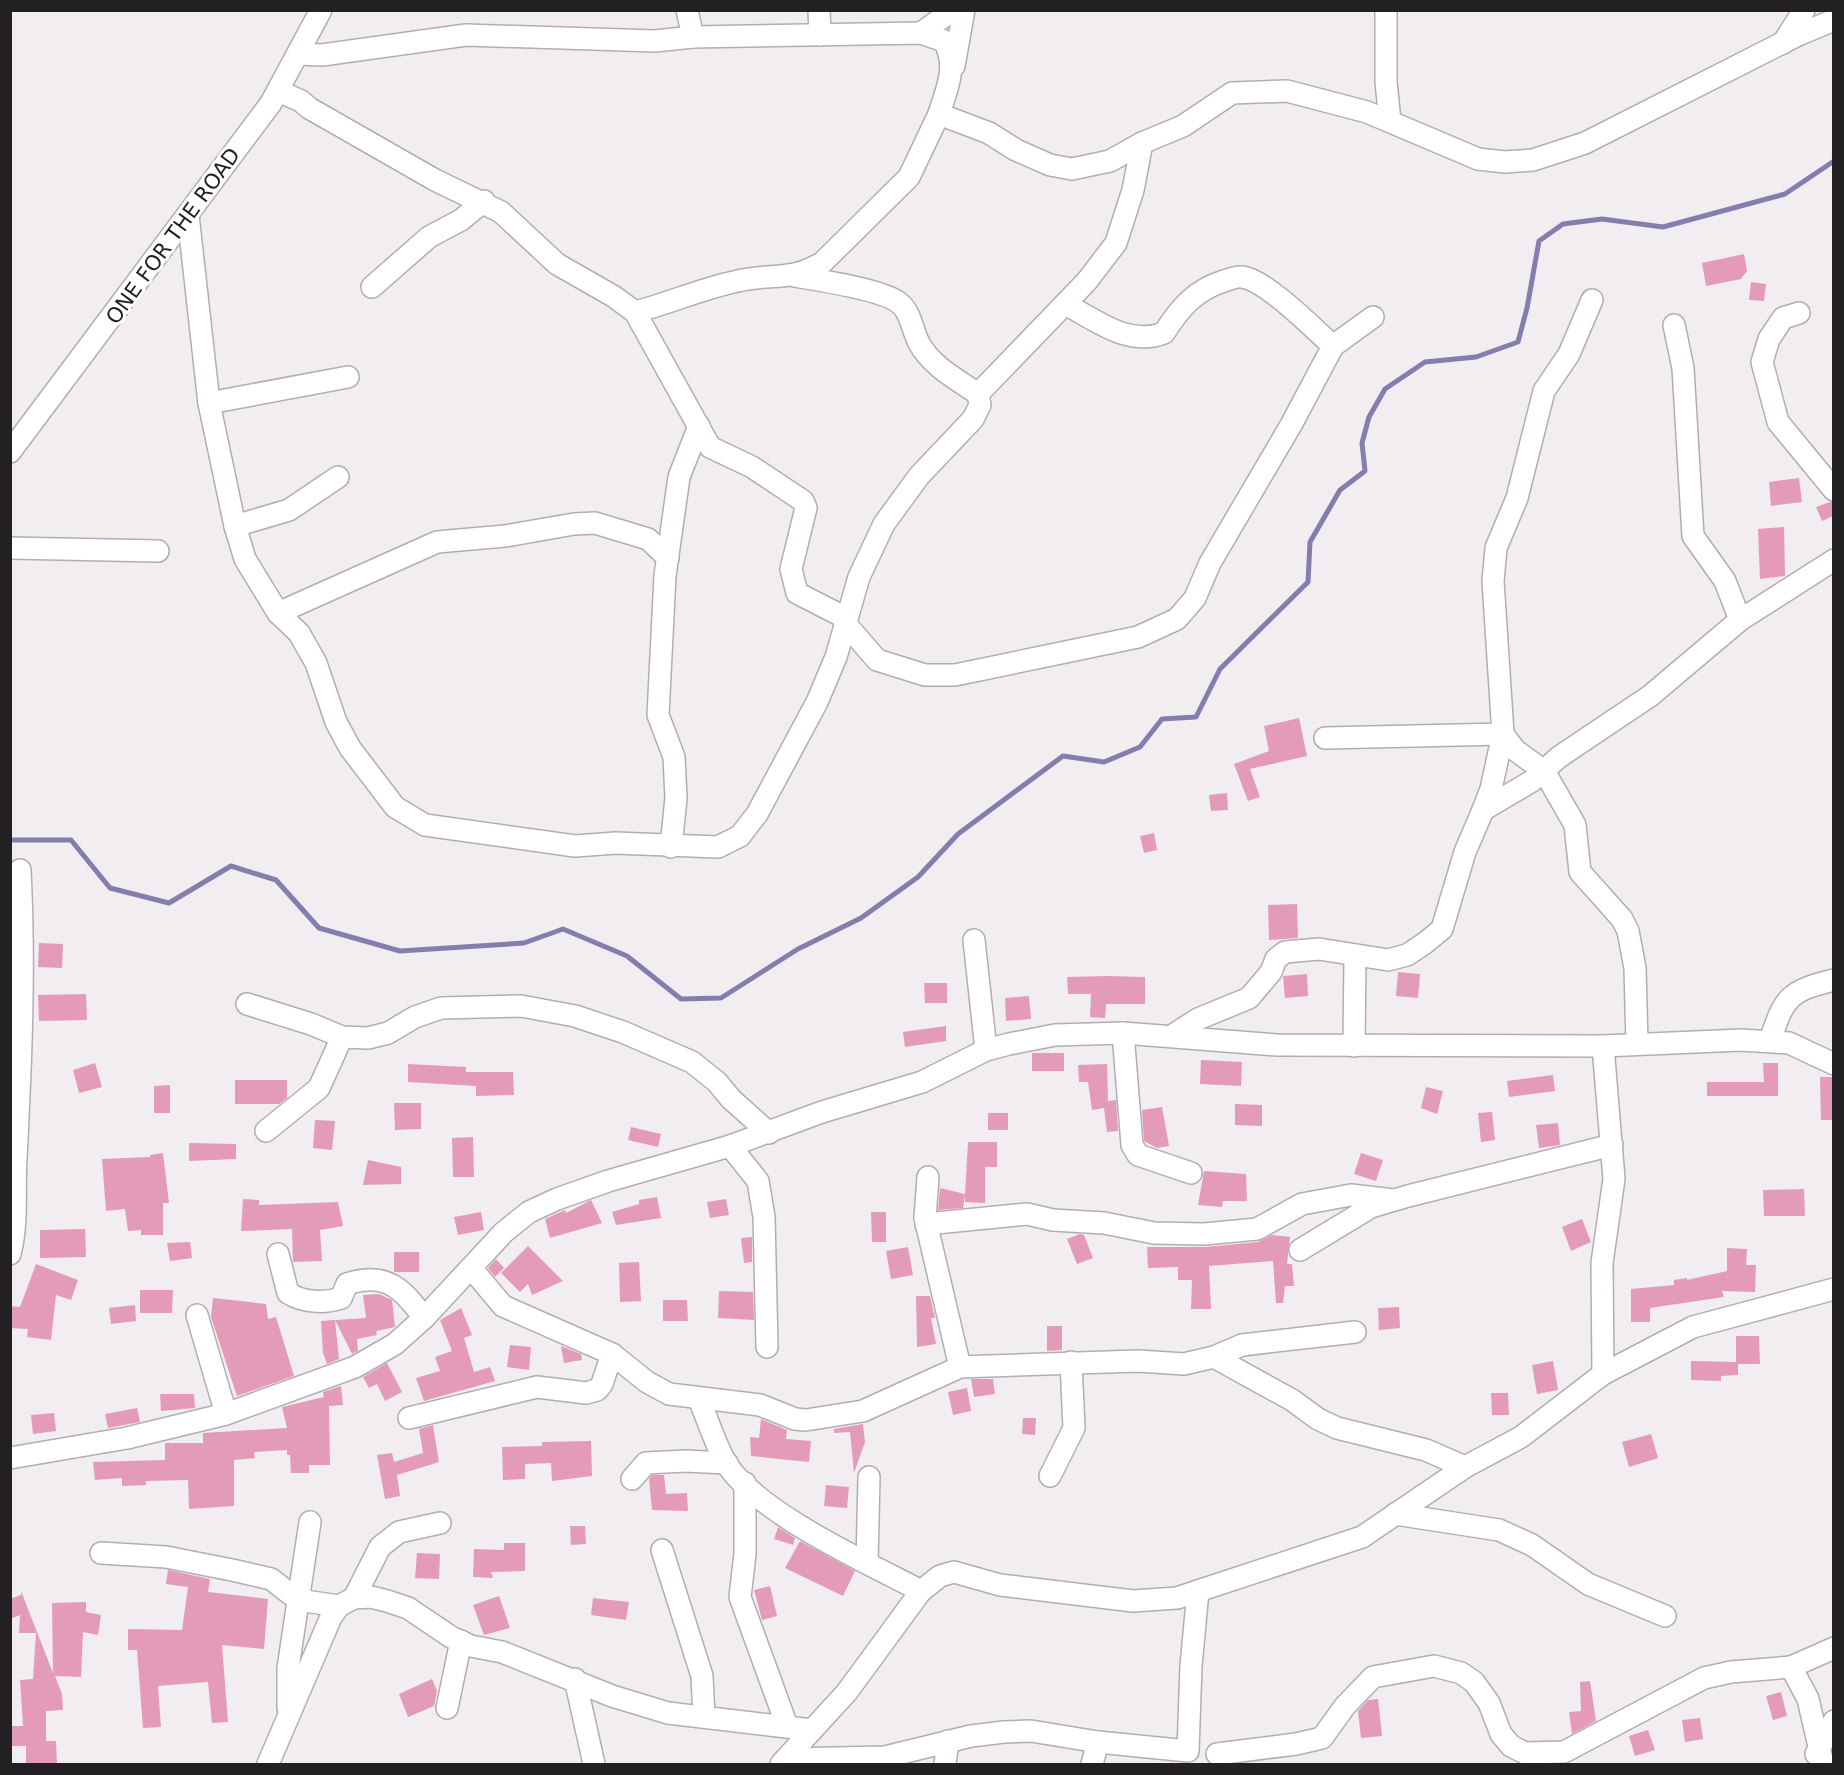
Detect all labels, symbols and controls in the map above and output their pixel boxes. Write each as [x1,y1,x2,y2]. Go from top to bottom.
street label: ONE FOR THE ROAD [101,143,245,329]

